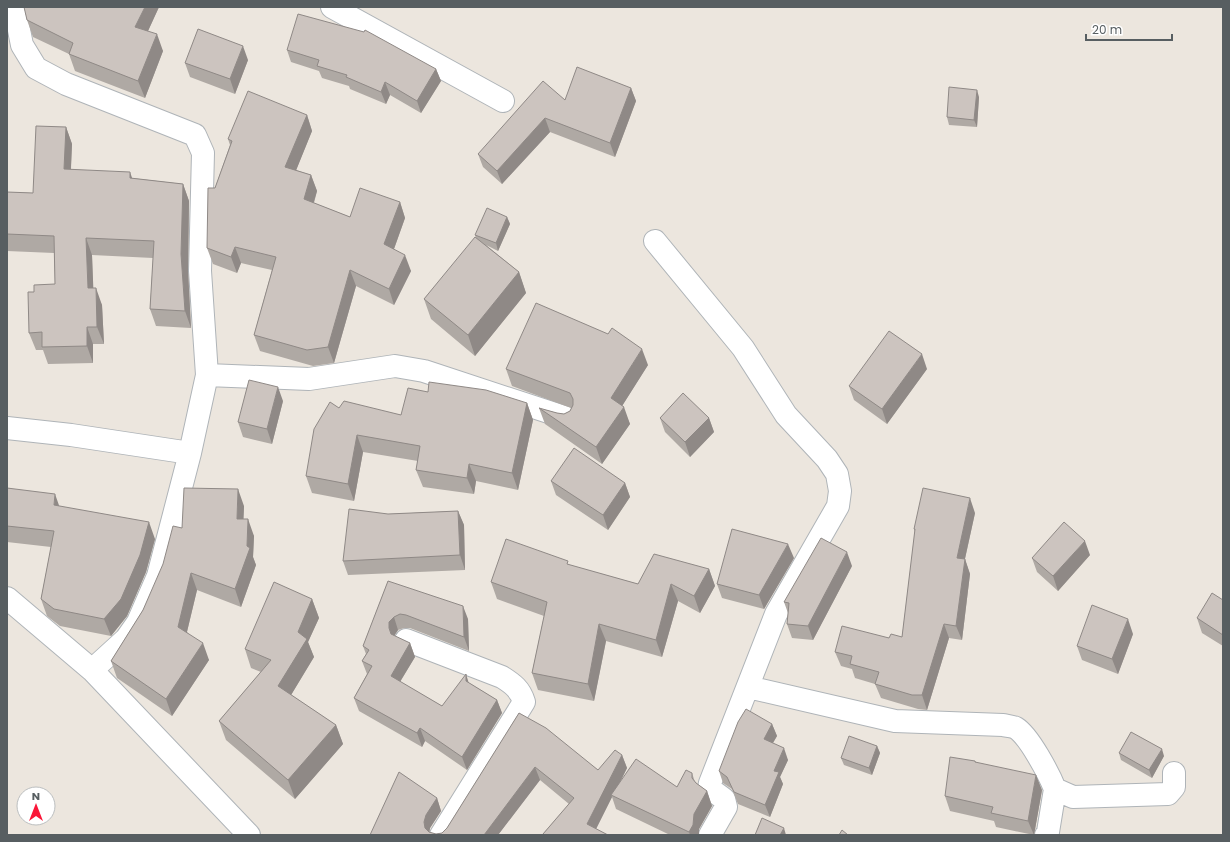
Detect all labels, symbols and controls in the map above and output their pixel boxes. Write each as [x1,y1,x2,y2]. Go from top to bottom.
scale bar [1086,16,1172,42]
text: 20 m [1092,21,1122,38]
north arrow [16,786,56,826]
text: N [32,788,40,804]

